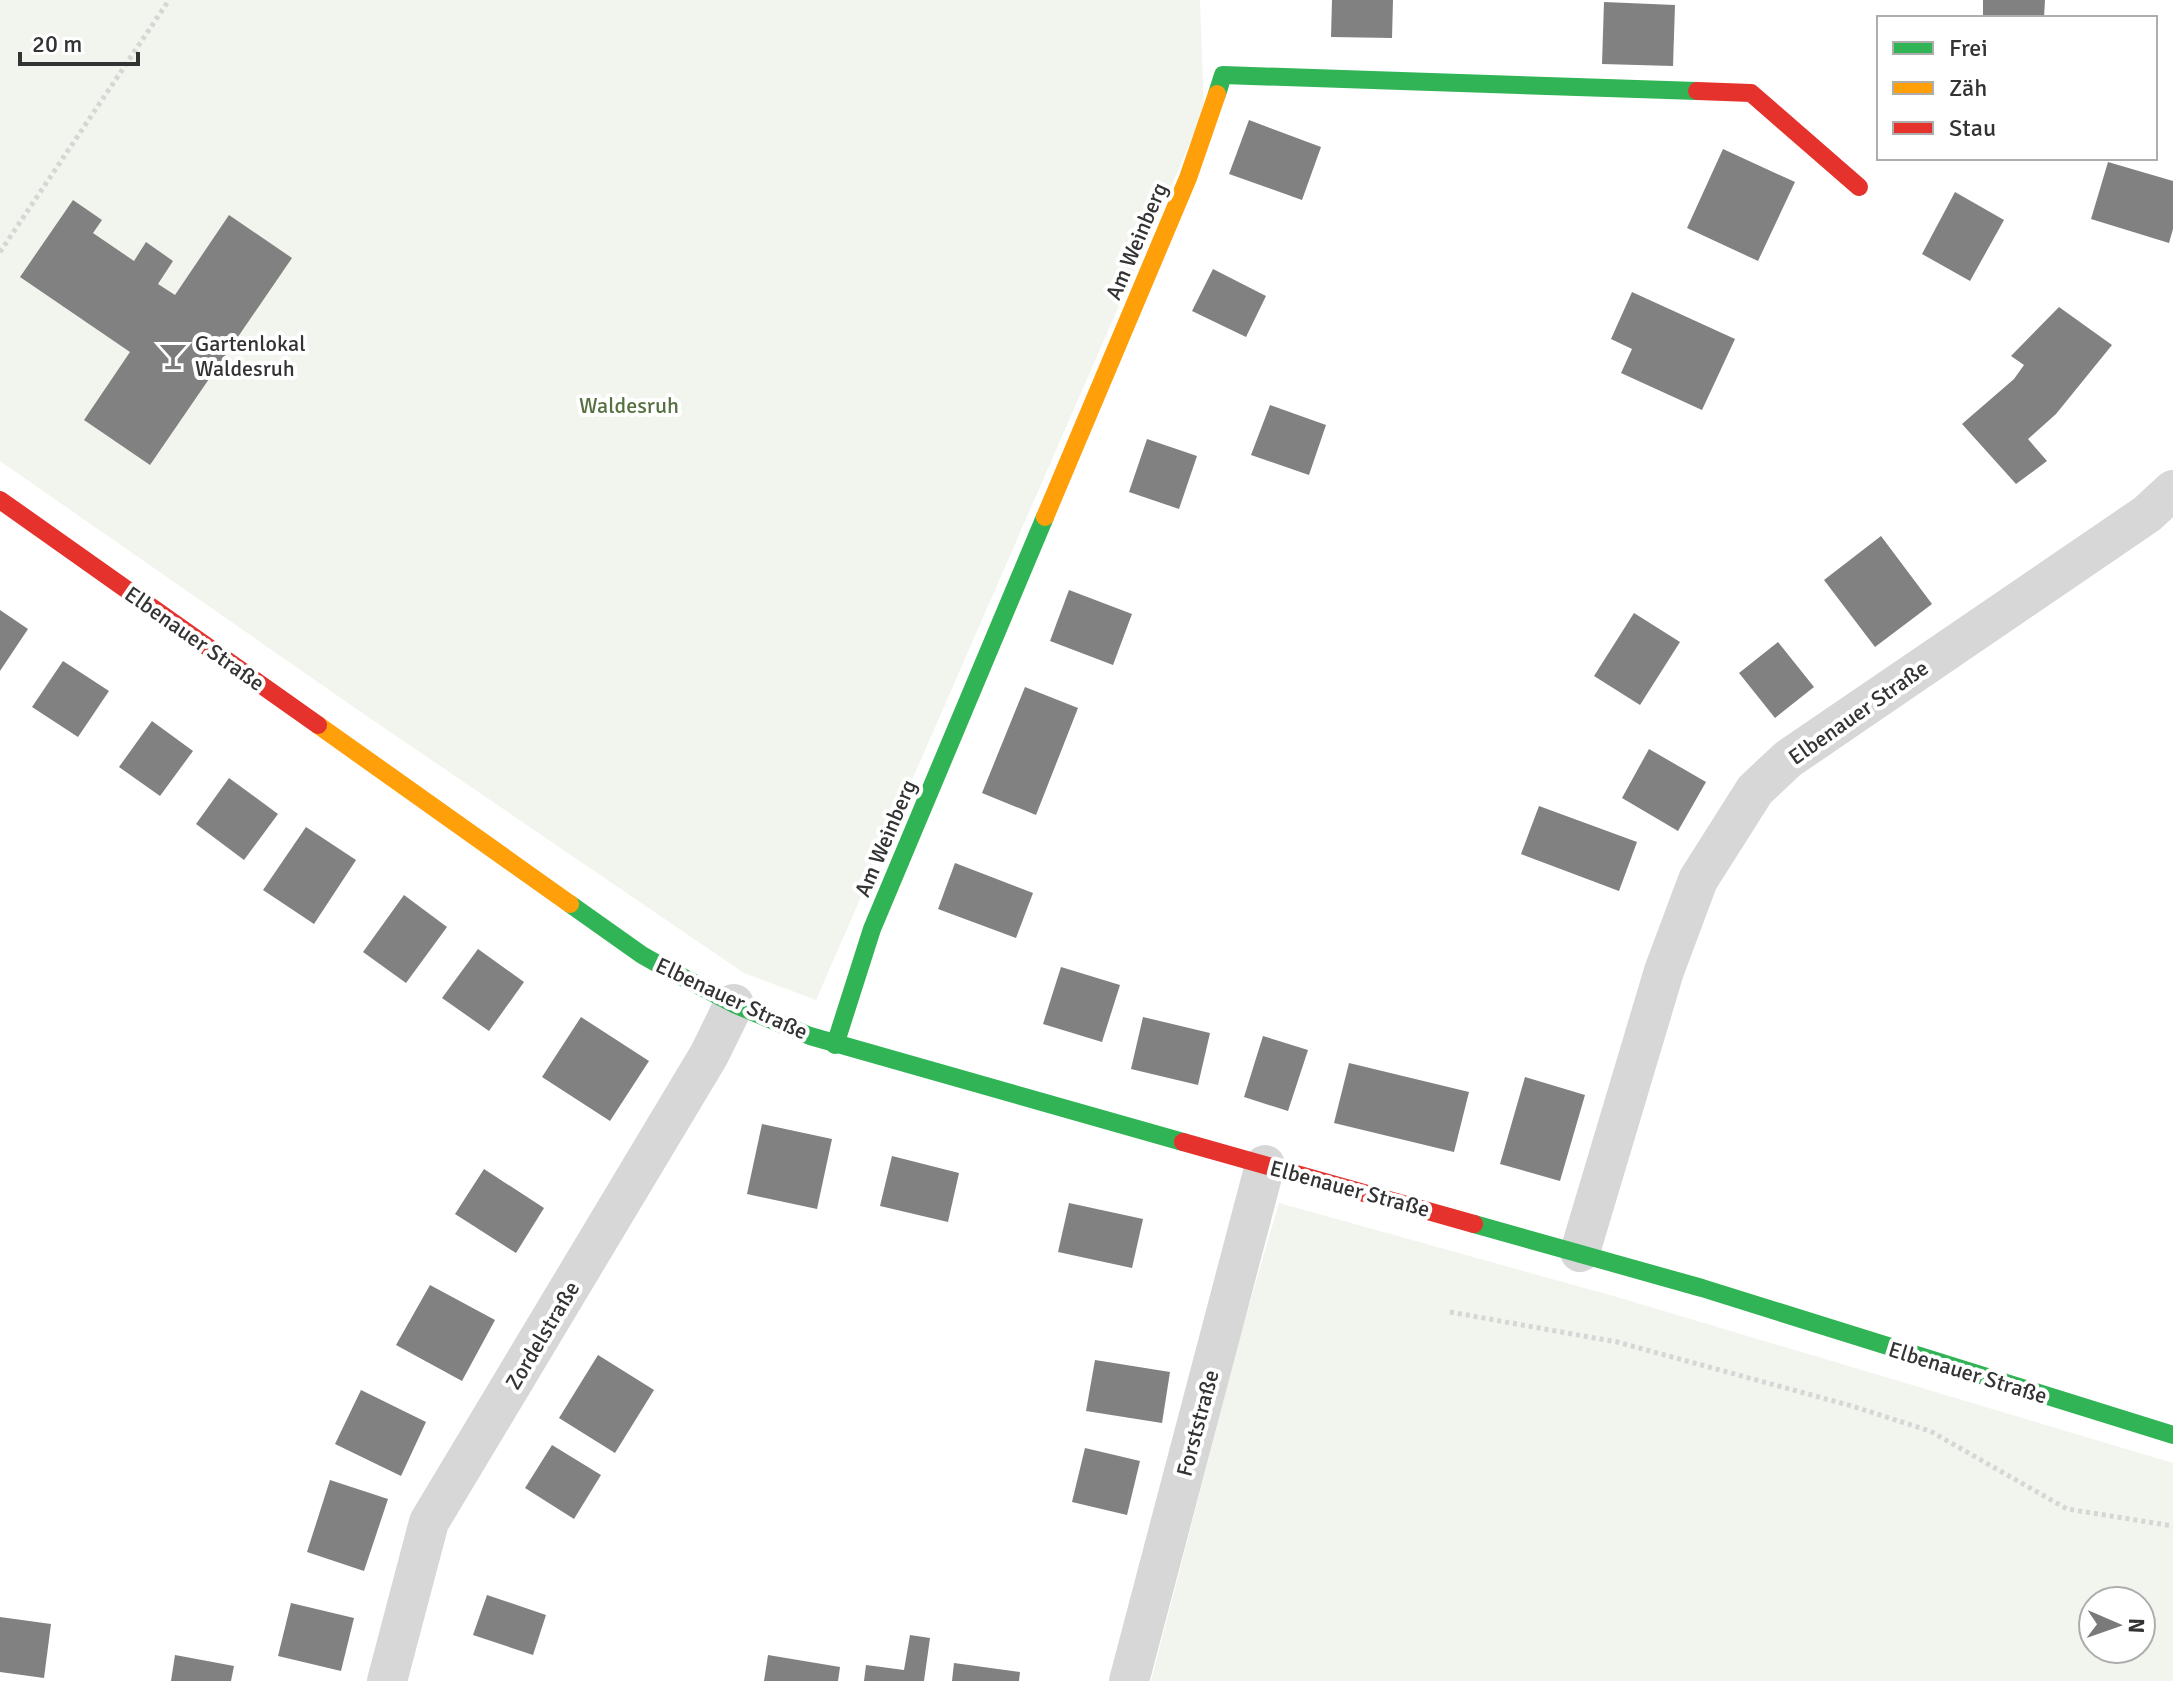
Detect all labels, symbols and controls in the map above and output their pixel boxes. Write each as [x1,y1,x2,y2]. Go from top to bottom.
scale bar [20,16,138,66]
legend [1877,16,2157,160]
text: 20 m [32,29,82,59]
text: Frei [1949,33,1988,63]
text: Zäh [1949,73,1987,103]
text: Stau [1949,113,1996,143]
street label: Am Weinberg [1100,178,1173,304]
place label: Gartenlokal Waldesruh [195,330,306,382]
bar icon: Gartenlokal Waldesruh [158,341,188,371]
park label: Waldesruh [579,392,679,419]
street label: Elbenauer Straße [120,580,270,697]
street label: Elbenauer Straße [1783,654,1933,771]
street label: Am Weinberg [849,775,922,901]
street label: Elbenauer Straße [652,951,812,1045]
street label: Elbenauer Straße [1267,1154,1433,1223]
street label: Zordelstraße [500,1276,585,1394]
street label: Elbenauer Straße [1885,1336,2050,1409]
street label: Forststraße [1170,1367,1225,1479]
north arrow [2077,1585,2157,1665]
text: N [2123,1618,2150,1634]

